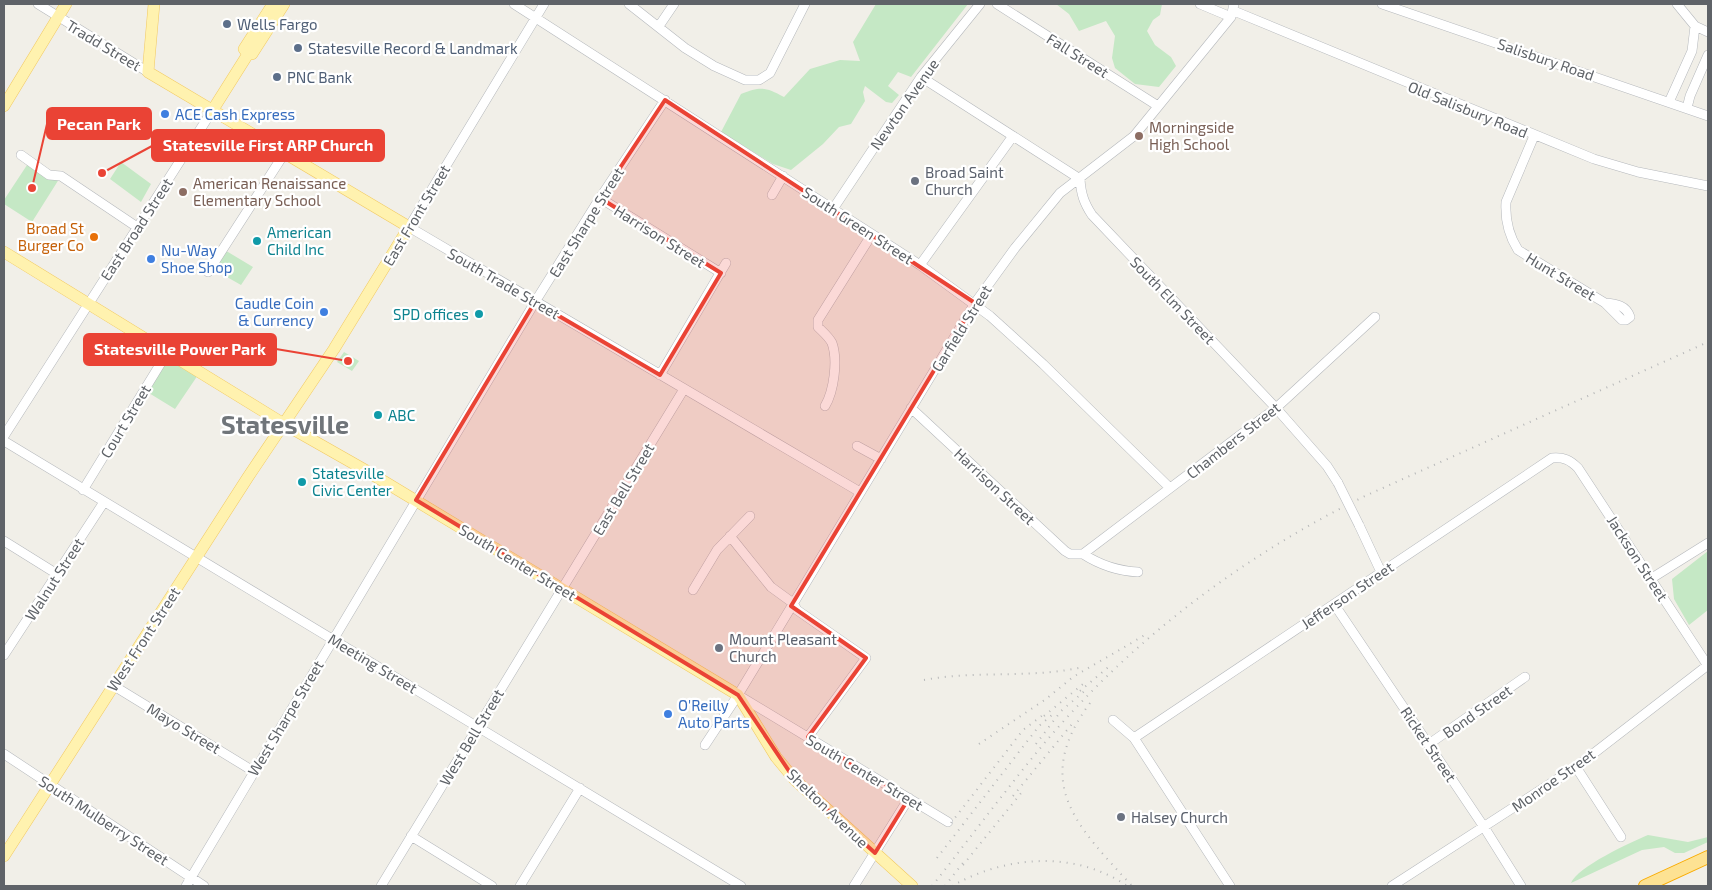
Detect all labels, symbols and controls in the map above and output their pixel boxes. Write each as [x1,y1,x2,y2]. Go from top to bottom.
place label: Wells Fargo [237,15,318,33]
street label: Tradd Street [63,16,145,74]
marker: Wells Fargo [221,18,233,30]
street label: Fall Street [1044,29,1112,81]
street label: Salisbury Road [1495,34,1597,84]
place label: Statesville Record & Landmark [308,39,518,57]
marker: Statesville Record & Landmark [292,42,304,54]
street label: Newton Avenue [866,55,942,153]
place label: PNC Bank [287,68,353,86]
marker: PNC Bank [271,71,283,83]
street label: Old Salisbury Road [1406,77,1530,141]
place label: ACE Cash Express [175,105,295,123]
callout: Pecan Park [47,108,151,139]
marker: ACE Cash Express [159,108,171,120]
text: Pecan Park [57,114,141,133]
place label: Morningside High School [1149,118,1234,153]
callout: Statesville First ARP Church [152,130,384,161]
marker: Morningside High School [1133,130,1145,142]
text: Statesville First ARP Church [163,135,373,154]
street label: East Front Street [379,161,453,269]
street label: East Sharpe Street [545,163,627,280]
place label: Broad Saint Church [925,163,1004,198]
street label: East Broad Street [96,174,176,284]
place label: American Renaissance Elementary School [193,174,346,209]
marker: Broad Saint Church [909,175,921,187]
street label: South Green Street [799,182,917,268]
marker: American Renaissance Elementary School [177,186,189,198]
street label: Harrison Street [611,201,709,271]
place label: Broad St Burger Co [18,219,84,254]
place label: American Child Inc [267,223,332,258]
marker: Broad St Burger Co [88,231,100,243]
marker: American Child Inc [251,235,263,247]
place label: Nu-Way Shoe Shop [161,241,232,276]
street label: South Trade Street [445,244,563,322]
street label: Hunt Street [1523,248,1599,304]
marker: Nu-Way Shoe Shop [145,253,157,265]
street label: South Elm Street [1127,253,1219,348]
street label: Garfield Street [927,281,995,375]
place label: Caudle Coin & Currency [235,294,314,329]
place label: SPD offices [393,305,469,323]
marker: Caudle Coin & Currency [318,306,330,318]
marker: SPD offices [473,308,485,320]
callout: Statesville Power Park [84,334,276,365]
text: Statesville Power Park [94,339,266,358]
street label: Court Street [96,381,154,461]
street label: Chambers Street [1183,398,1284,482]
place label: ABC [388,406,416,424]
district label: Statesville [221,409,349,439]
marker: ABC [372,409,384,421]
street label: East Bell Street [588,439,658,538]
street label: Harrison Street [951,444,1039,528]
place label: Statesville Civic Center [312,464,392,499]
marker: Statesville Civic Center [296,476,308,488]
street label: Jackson Street [1604,512,1672,604]
street label: South Center Street [456,520,580,604]
street label: Walnut Street [21,534,88,624]
street label: Jefferson Street [1297,557,1397,633]
street label: West Front Street [103,583,183,694]
street label: Meeting Street [325,629,421,697]
place label: Mount Pleasant Church [729,630,837,665]
marker: Mount Pleasant Church [713,642,725,654]
street label: West Sharpe Street [243,657,327,779]
street label: Bond Street [1439,680,1515,741]
street label: West Bell Street [435,685,507,789]
place label: O'Reilly Auto Parts [678,696,750,731]
street label: Mayo Street [144,699,224,757]
street label: Ricket Street [1397,703,1461,785]
marker: O'Reilly Auto Parts [662,708,674,720]
street label: South Center Street [803,730,927,814]
street label: Monroe Street [1508,744,1598,815]
street label: Shelton Avenue [784,765,872,851]
street label: South Mulberry Street [36,771,172,869]
place label: Halsey Church [1131,808,1228,826]
marker: Halsey Church [1115,811,1127,823]

